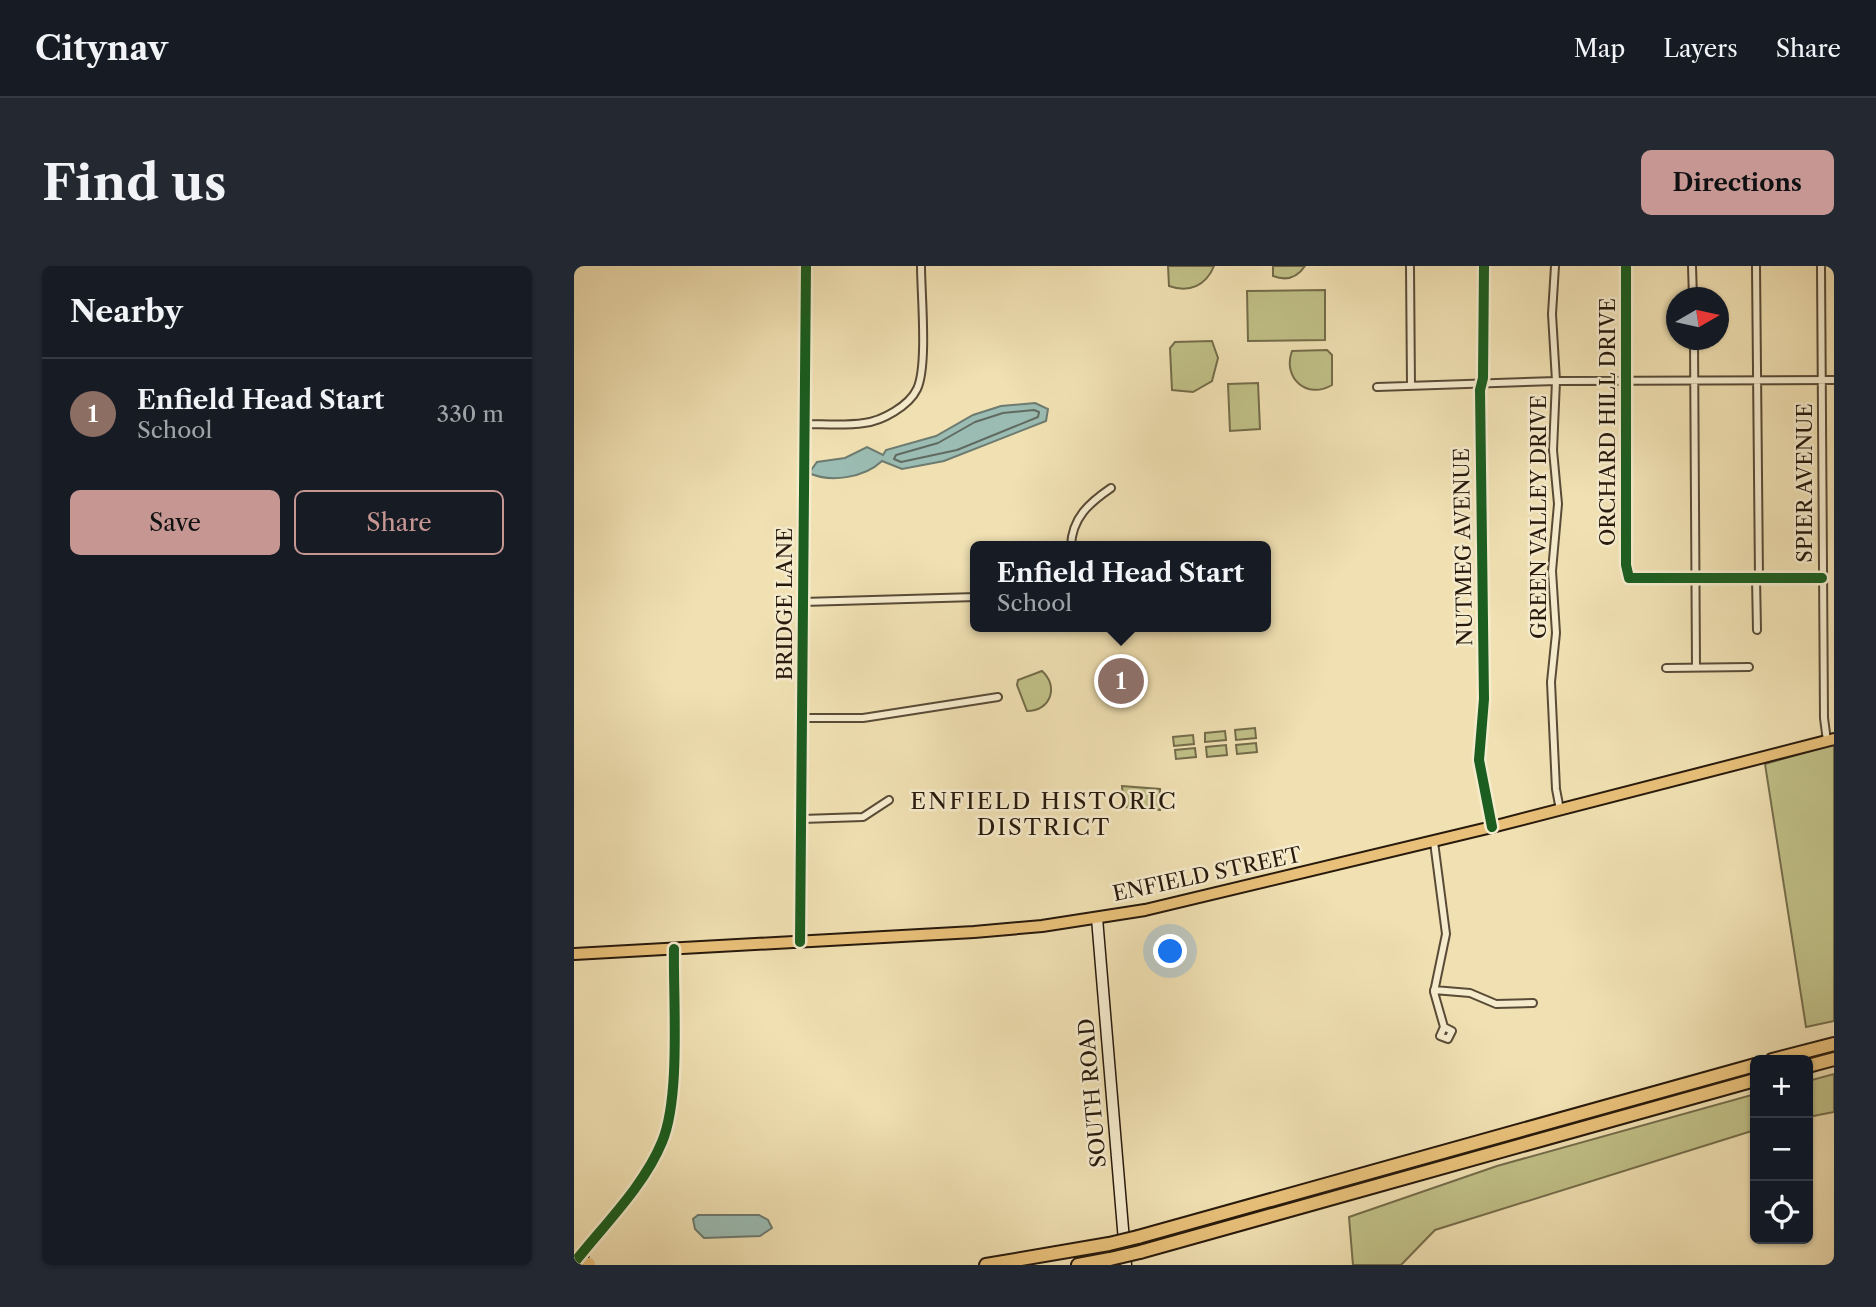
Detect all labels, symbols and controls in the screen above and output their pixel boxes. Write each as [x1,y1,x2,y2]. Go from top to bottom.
text: Citynav [35,28,168,69]
text: Map [1574,34,1625,63]
text: Layers [1663,34,1738,63]
text: Share [1776,34,1841,63]
button: Directions [1641,150,1834,215]
text: Find us [42,152,226,213]
north arrow [1666,287,1729,350]
text: Nearby [70,293,183,330]
street label: ORCHARD HILL DRIVE [1595,298,1620,546]
text: Enfield Head Start [137,384,384,416]
street label: GREEN VALLEY DRIVE [1526,395,1551,639]
text: 1 [88,400,98,428]
text: 330 m [437,400,504,428]
street label: SPIER AVENUE [1792,403,1817,563]
text: School [137,416,212,444]
street label: NUTMEG AVENUE [1449,448,1477,646]
button: Save [70,490,280,555]
button: Share [294,490,504,555]
street label: BRIDGE LANE [772,528,797,680]
popup [970,541,1271,632]
text: Enfield Head Start [997,557,1244,589]
text: School [997,589,1072,617]
pin: 1 [1098,655,1144,707]
district label: ENFIELD HISTORIC DISTRICT [910,787,1178,841]
street label: ENFIELD STREET [1110,842,1304,906]
your location [1153,934,1187,968]
street label: SOUTH ROAD [1073,1017,1111,1169]
map controls [1750,1055,1813,1244]
button: + [1750,1055,1813,1118]
button: − [1750,1118,1813,1181]
button: locate [1750,1181,1813,1244]

